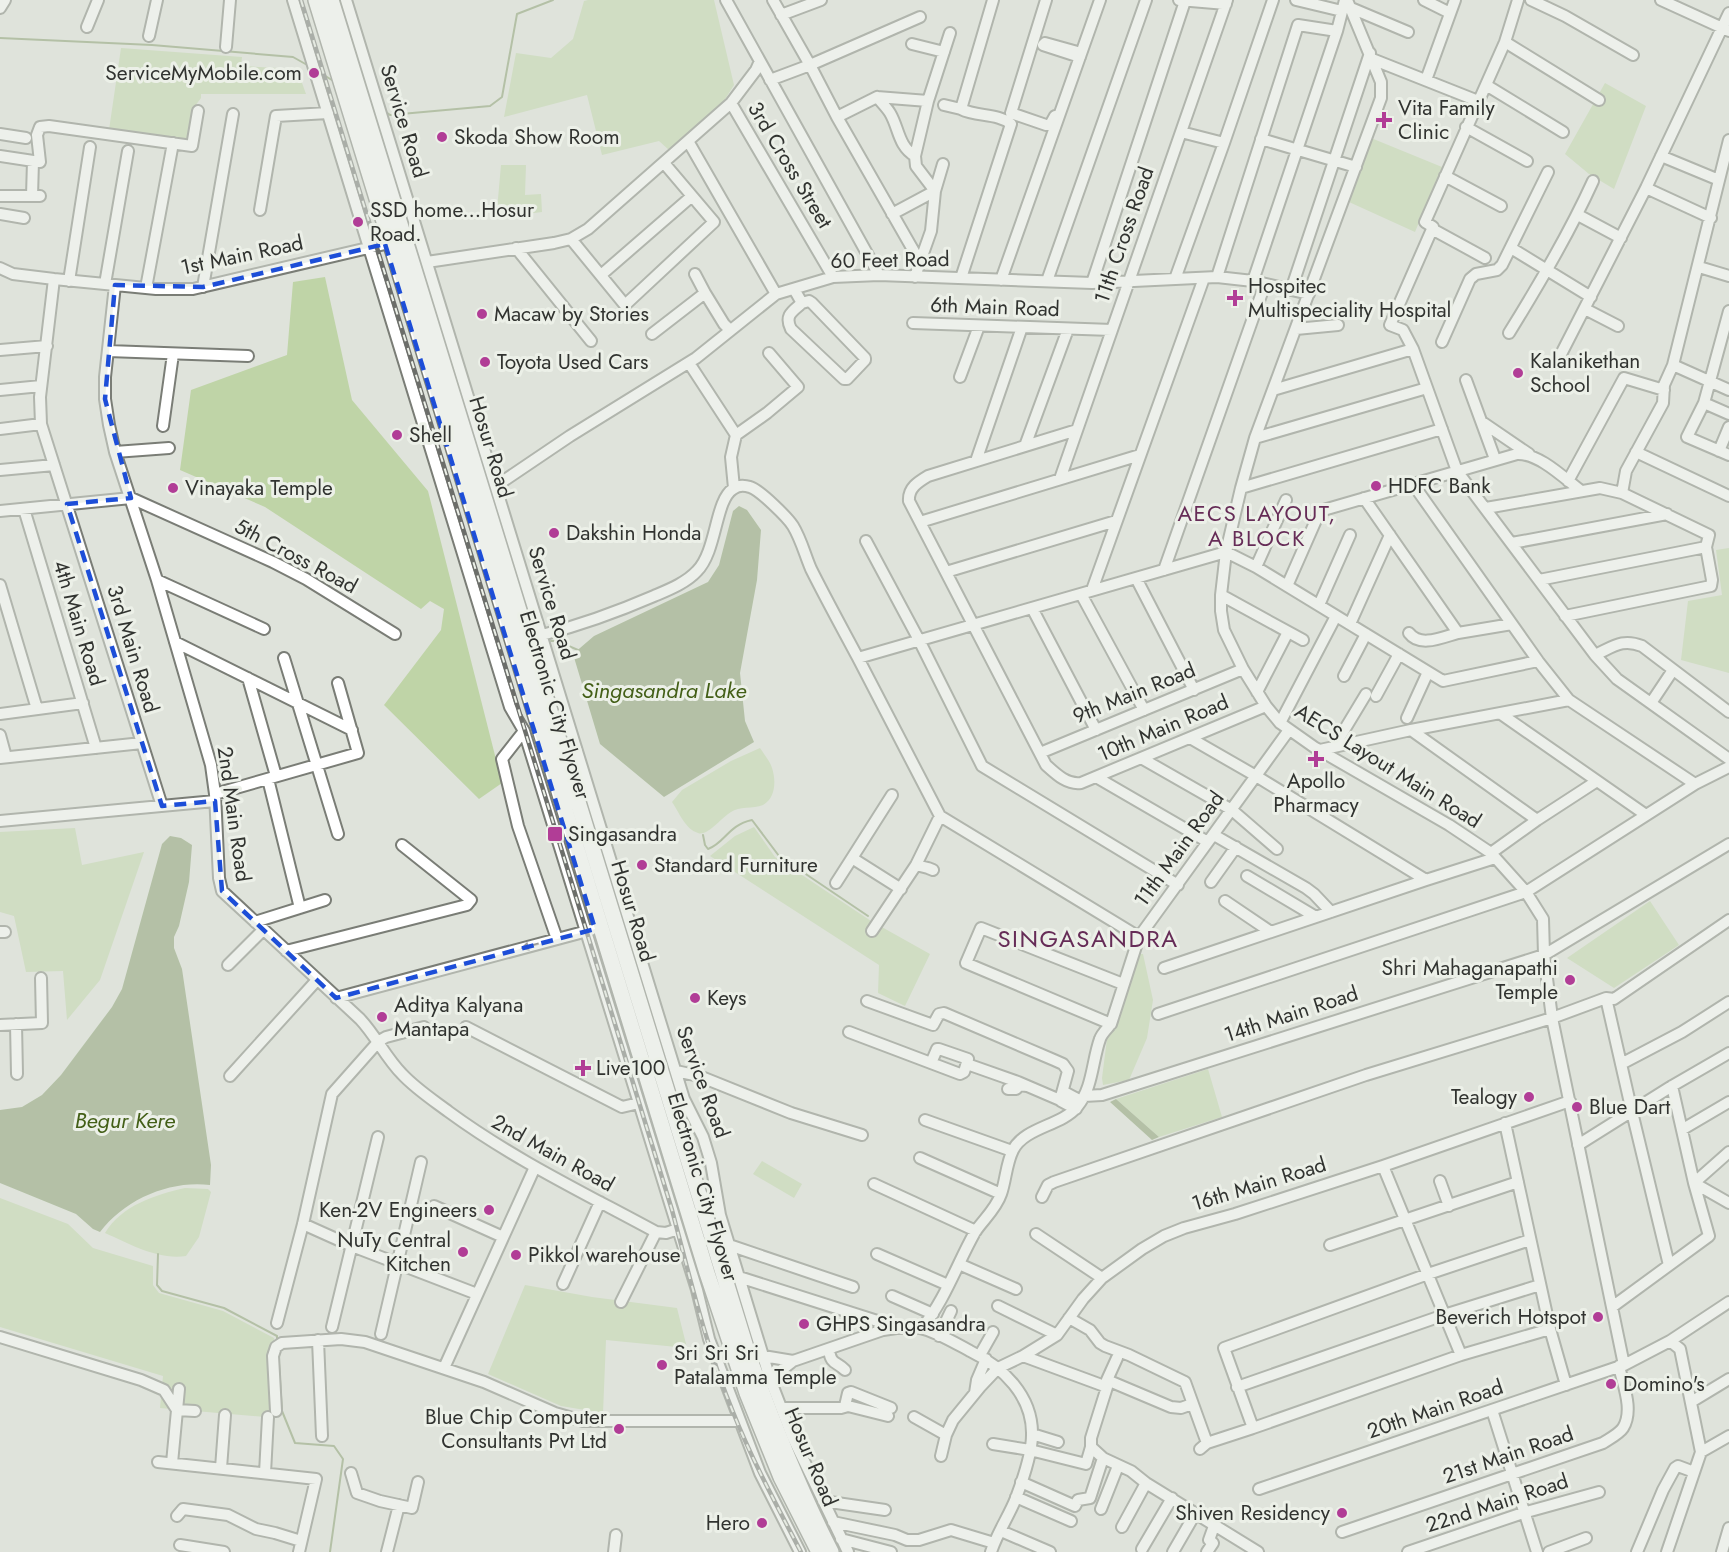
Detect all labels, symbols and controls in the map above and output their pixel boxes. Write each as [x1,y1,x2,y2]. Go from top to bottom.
place label: ServiceMyMobile.com [105,58,302,88]
street label: Service Road [373,61,435,181]
marker: ServiceMyMobile.com [307,66,321,80]
place label: Vita Family Clinic [1398,93,1495,147]
street label: 3rd Cross Street [740,96,840,234]
marker: Vita Family Clinic [1375,111,1393,129]
place label: Skoda Show Room [454,122,620,152]
marker: Skoda Show Room [435,130,449,144]
street label: 11th Cross Road [1087,163,1161,307]
place label: SSD home...Hosur Road. [370,195,535,249]
marker: SSD home...Hosur Road. [351,215,365,229]
street label: 1st Main Road [178,227,306,283]
street label: 60 Feet Road [830,244,950,276]
place label: Hospitec Multispeciality Hospital [1248,271,1451,325]
marker: Hospitec Multispeciality Hospital [1226,289,1244,307]
street label: 6th Main Road [930,290,1060,324]
place label: Macaw by Stories [494,299,649,329]
marker: Macaw by Stories [475,307,489,321]
place label: Kalanikethan School [1530,346,1640,400]
place label: Toyota Used Cars [497,347,649,377]
marker: Toyota Used Cars [478,355,492,369]
marker: Kalanikethan School [1511,366,1525,380]
street label: Hosur Road [461,393,521,501]
place label: Shell [409,420,452,450]
marker: Shell [390,428,404,442]
place label: HDFC Bank [1388,471,1491,501]
place label: Vinayaka Temple [185,473,333,503]
marker: HDFC Bank [1369,479,1383,493]
marker: Vinayaka Temple [166,481,180,495]
district label: AECS LAYOUT, A BLOCK [1177,497,1337,554]
street label: 5th Cross Road [229,511,363,601]
place label: Dakshin Honda [566,518,701,548]
marker: Dakshin Honda [547,526,561,540]
street label: Service Road [521,543,583,663]
street label: 4th Main Road [46,557,112,689]
street label: 3rd Main Road [99,581,167,717]
street label: Electronic City Flyover [512,607,598,804]
street label: 9th Main Road [1068,655,1200,731]
water label: Singasandra Lake [582,674,746,706]
street label: 10th Main Road [1093,687,1233,769]
street label: AECS Layout Main Road [1289,696,1487,836]
street label: 2nd Main Road [210,744,258,884]
marker: Apollo Pharmacy [1309,752,1323,766]
place label: Apollo Pharmacy [1273,766,1360,820]
street label: 11th Main Road [1127,785,1231,913]
place label: Singasandra [568,819,677,849]
marker: Singasandra [546,825,564,843]
place label: Standard Furniture [654,850,818,880]
street label: Hosur Road [603,857,663,965]
marker: Standard Furniture [635,858,649,872]
district label: SINGASANDRA [997,921,1179,956]
one-way arrow [520,942,539,952]
place label: Shri Mahaganapathi Temple [1381,953,1558,1007]
marker: Shri Mahaganapathi Temple [1563,973,1577,987]
street label: 14th Main Road [1220,978,1362,1050]
place label: Keys [707,983,746,1013]
place label: Aditya Kalyana Mantapa [394,990,523,1044]
marker: Keys [688,991,702,1005]
marker: Aditya Kalyana Mantapa [375,1010,389,1024]
street label: Service Road [669,1022,737,1142]
place label: Live100 [596,1053,665,1083]
marker: Live100 [574,1059,592,1077]
place label: Tealogy [1451,1082,1518,1112]
street label: Electronic City Flyover [660,1089,746,1286]
marker: Tealogy [1522,1090,1536,1104]
place label: Blue Dart [1589,1092,1670,1122]
marker: Blue Dart [1570,1100,1584,1114]
water label: Begur Kere [75,1104,175,1136]
street label: 2nd Main Road [486,1107,620,1199]
street label: 16th Main Road [1188,1149,1330,1219]
place label: Ken-2V Engineers [319,1195,477,1225]
marker: Ken-2V Engineers [482,1203,496,1217]
place label: NuTy Central Kitchen [337,1225,451,1279]
place label: Pikkol warehouse [528,1240,681,1270]
marker: NuTy Central Kitchen [456,1245,470,1259]
marker: Pikkol warehouse [509,1248,523,1262]
place label: Beverich Hotspot [1436,1302,1586,1332]
place label: GHPS Singasandra [816,1309,986,1339]
marker: Beverich Hotspot [1591,1310,1605,1324]
marker: GHPS Singasandra [797,1317,811,1331]
place label: Sri Sri Sri Patalamma Temple [674,1338,837,1392]
marker: Sri Sri Sri Patalamma Temple [655,1358,669,1372]
place label: Domino's [1623,1369,1705,1399]
street label: 20th Main Road [1363,1372,1507,1446]
marker: Domino's [1604,1377,1618,1391]
place label: Blue Chip Computer Consultants Pvt Ltd [425,1402,608,1456]
street label: Hosur Road [777,1403,845,1511]
street label: 21st Main Road [1439,1419,1577,1491]
marker: Blue Chip Computer Consultants Pvt Ltd [612,1422,626,1436]
street label: 22nd Main Road [1422,1466,1572,1540]
place label: Shiven Residency [1175,1498,1331,1528]
marker: Shiven Residency [1335,1506,1349,1520]
place label: Hero [706,1508,750,1538]
marker: Hero [755,1516,769,1530]

